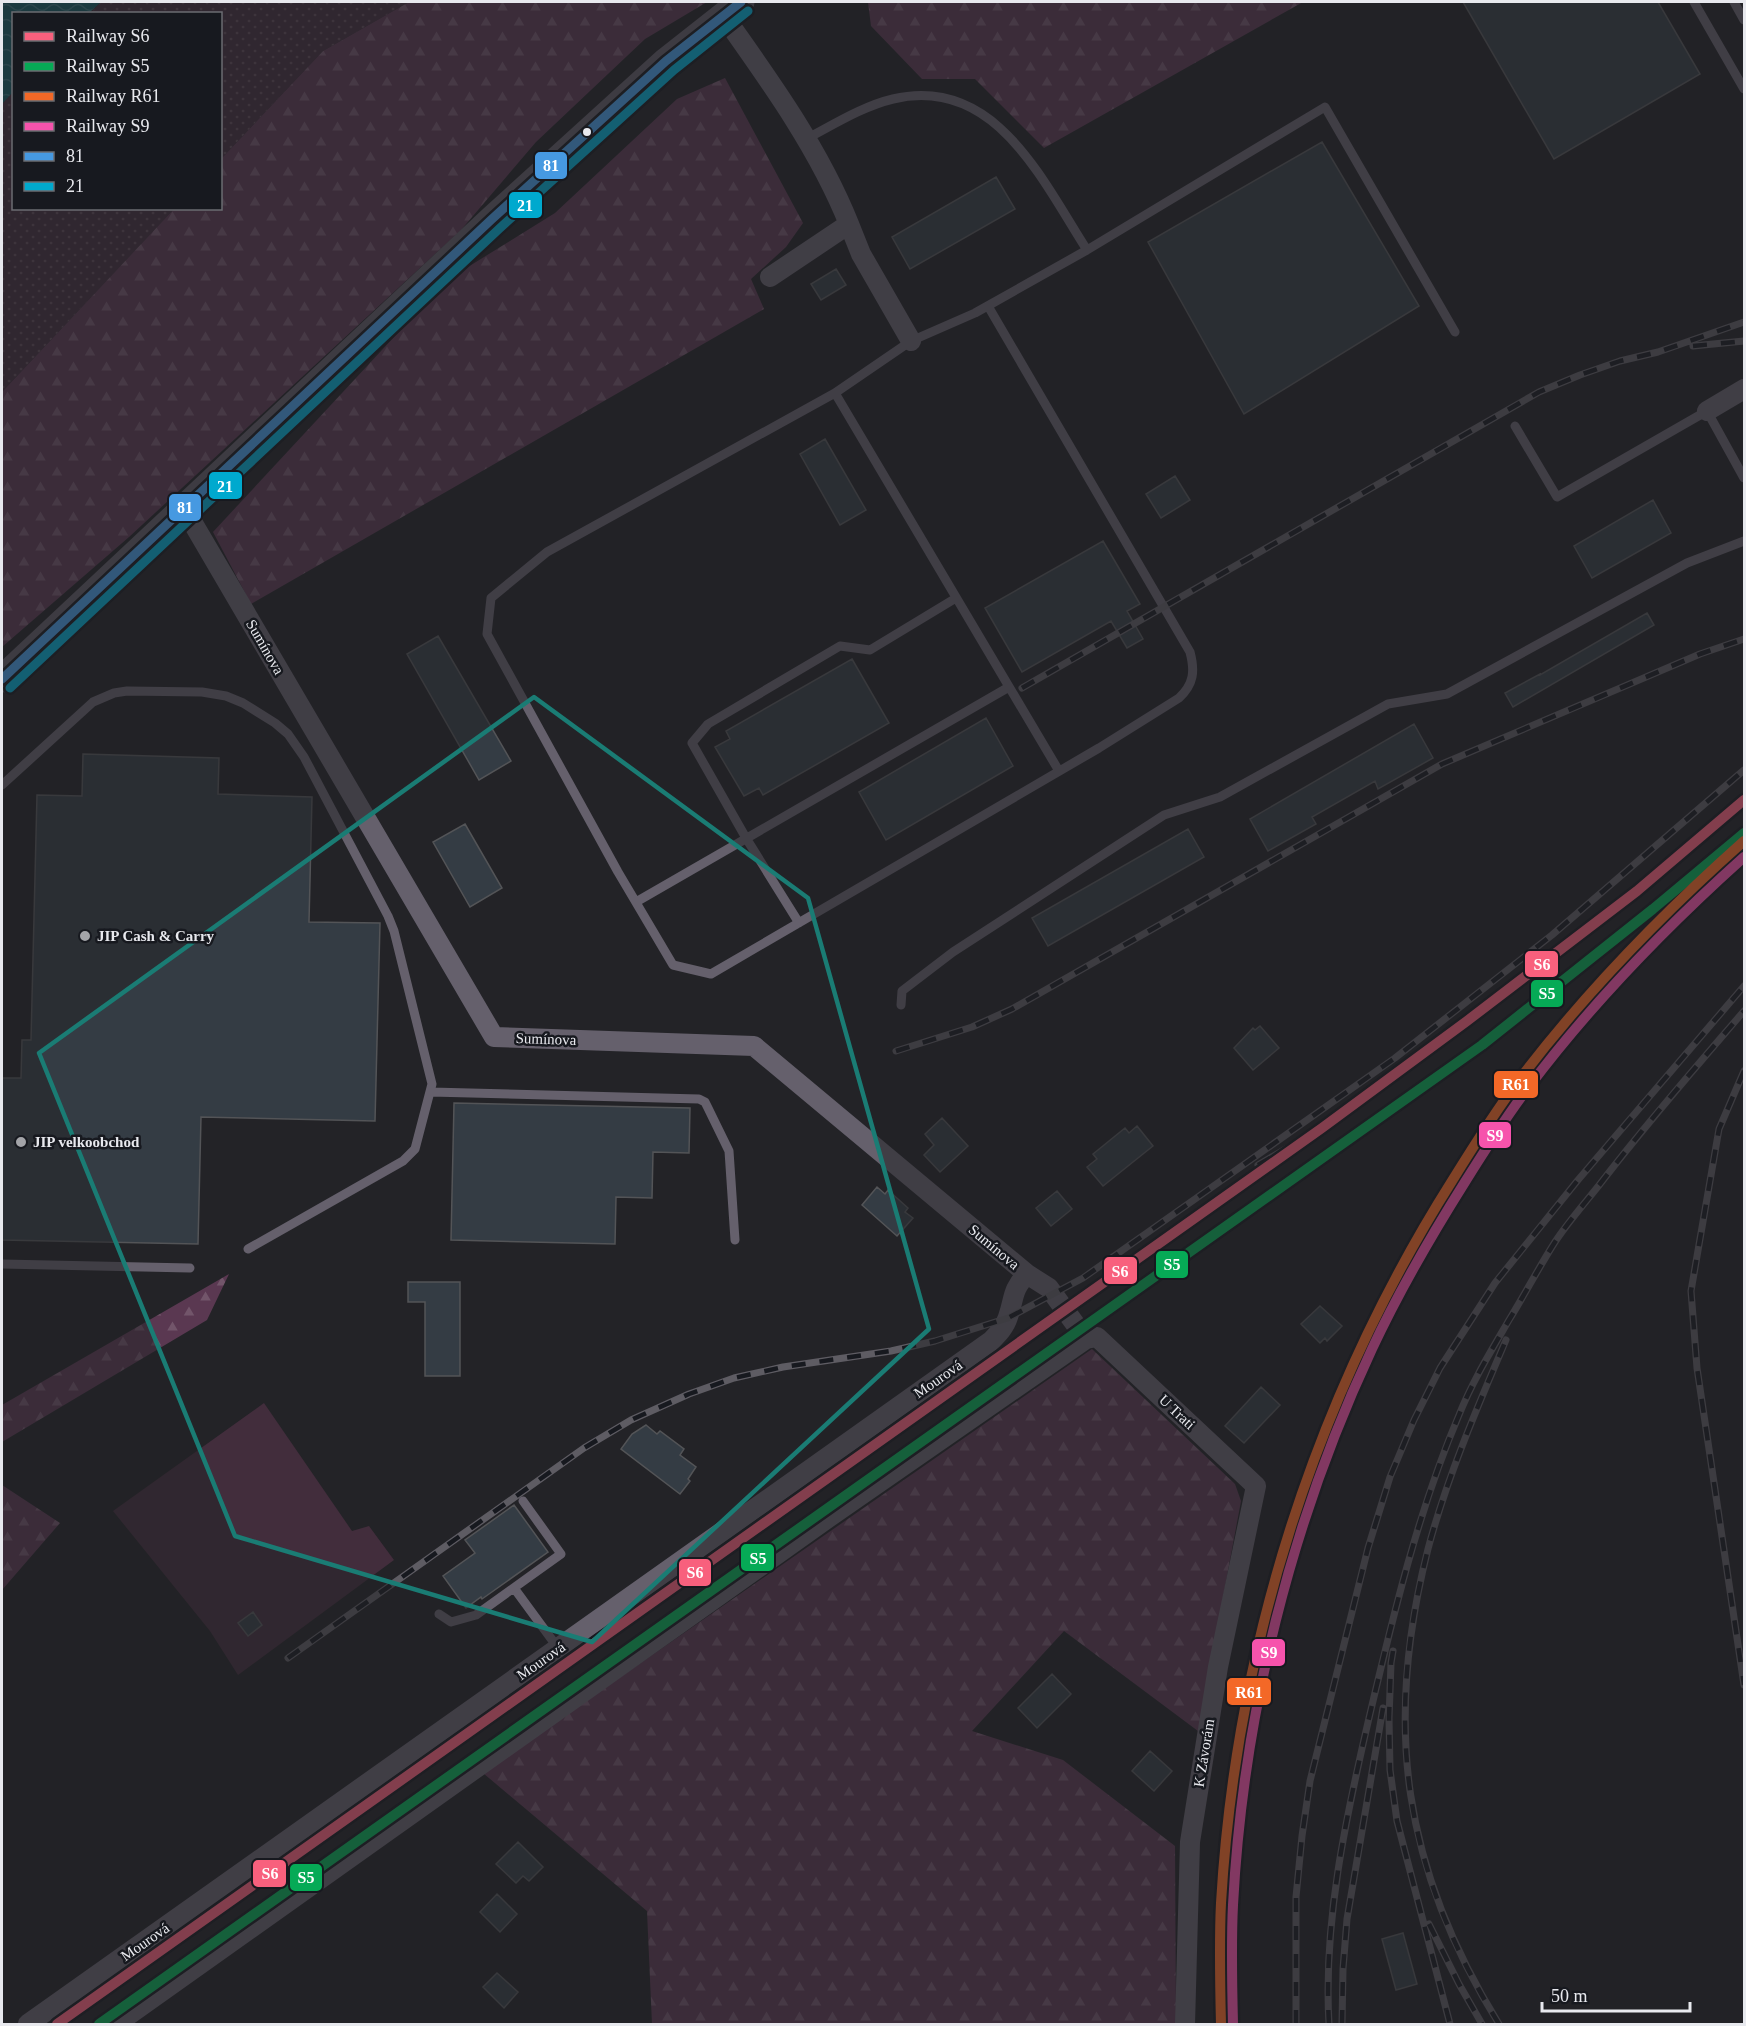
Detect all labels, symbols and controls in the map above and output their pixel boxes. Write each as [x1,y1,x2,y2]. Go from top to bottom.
legend [12,12,222,210]
text: Railway S6 [66,26,150,46]
text: Railway S5 [66,56,150,76]
text: Railway R61 [66,86,161,106]
text: Railway S9 [66,116,150,136]
unlabelled marker [581,126,593,138]
text: 81 [66,146,84,166]
line badge: 81 [534,151,568,180]
text: 81 [543,157,559,174]
text: 21 [66,176,84,196]
line badge: 21 [508,191,543,219]
text: 21 [517,197,533,214]
line badge: 21 [208,471,243,500]
text: 21 [217,478,233,495]
line badge: 81 [168,493,202,522]
text: 81 [177,499,193,516]
street label: Sumínova [243,617,287,678]
place label: JIP Cash & Carry [97,928,215,944]
marker: JIP Cash & Carry [78,929,92,943]
line badge: S6 [1524,950,1559,978]
text: S6 [1534,956,1550,973]
line badge: S5 [1530,979,1564,1008]
text: S5 [1539,985,1555,1002]
street label: Sumínova [515,1030,577,1048]
line badge: R61 [1493,1070,1539,1099]
text: R61 [1502,1076,1530,1093]
line badge: S9 [1478,1121,1512,1149]
text: S9 [1487,1127,1503,1144]
place label: JIP velkoobchod [33,1134,140,1150]
marker: JIP velkoobchod [14,1135,28,1149]
street label: Sumínova [966,1221,1023,1273]
line badge: S5 [1155,1250,1189,1279]
line badge: S6 [1103,1256,1138,1285]
text: S5 [1164,1256,1180,1273]
text: S6 [1112,1263,1128,1280]
street label: Mourová [911,1356,965,1401]
street label: U Trati [1156,1392,1198,1432]
line badge: S5 [740,1543,775,1572]
text: S5 [750,1550,766,1567]
line badge: S6 [678,1558,712,1587]
text: S6 [687,1564,703,1581]
street label: Mourová [514,1638,568,1683]
line badge: S9 [1251,1638,1286,1667]
text: S9 [1261,1644,1277,1661]
line badge: R61 [1226,1677,1272,1706]
text: R61 [1235,1684,1263,1701]
street label: K Závorám [1191,1717,1217,1788]
line badge: S6 [252,1859,287,1888]
line badge: S5 [289,1863,323,1892]
text: S6 [262,1865,278,1882]
text: S5 [298,1869,314,1886]
street label: Mourová [118,1919,172,1964]
scale bar [1542,1975,1690,2013]
text: 50 m [1551,1986,1588,2006]

